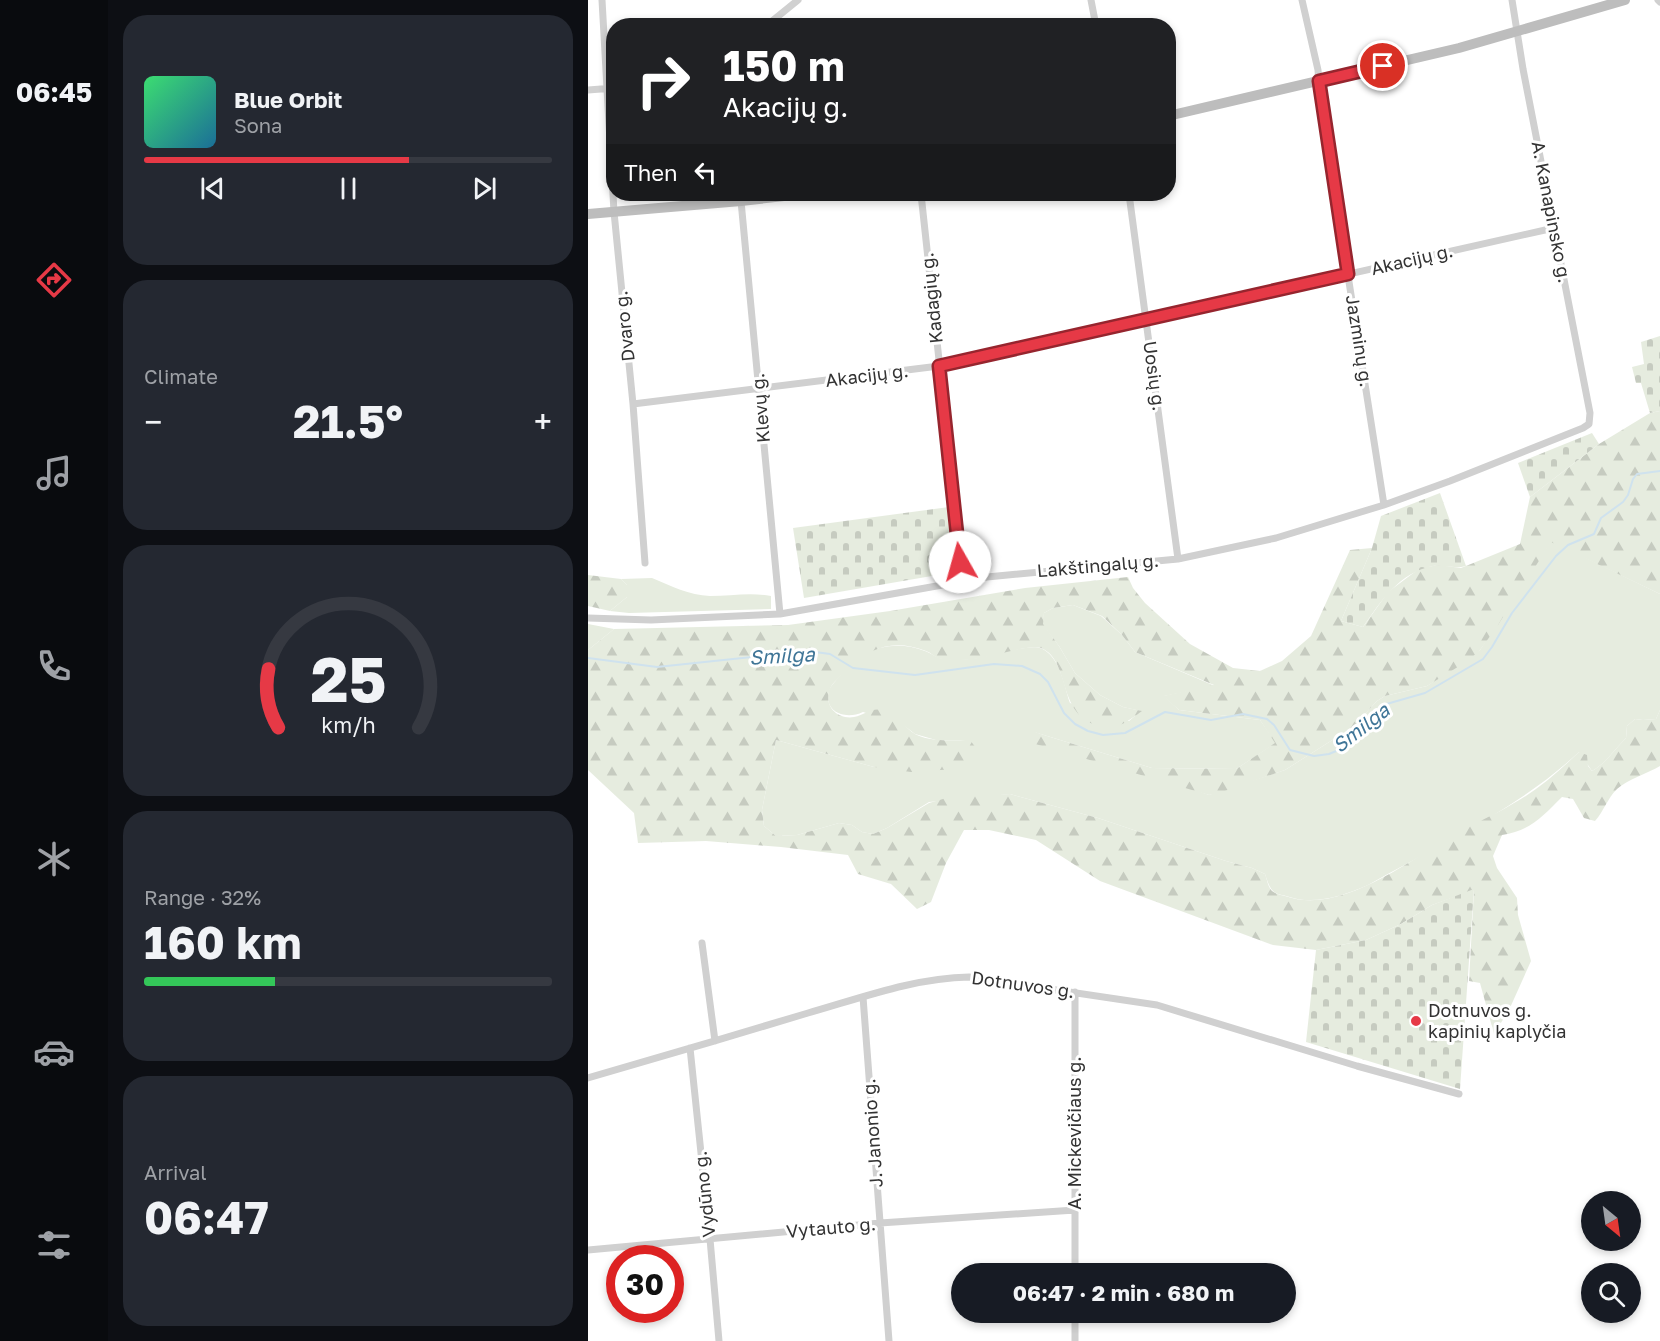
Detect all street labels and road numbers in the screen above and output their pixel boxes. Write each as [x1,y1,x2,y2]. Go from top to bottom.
street label: A. Kanapinsko g. [1527,139,1577,285]
street label: Akacijų g. [1369,239,1455,279]
street label: Kadagių g. [915,252,947,345]
street label: Dvaro g. [609,290,639,363]
street label: Jazminų g. [1342,293,1378,389]
street label: Uosių g. [1139,340,1171,412]
street label: Akacijų g. [824,359,910,391]
street label: Klevų g. [746,372,774,444]
street label: Lakštingalų g. [1036,549,1160,581]
street label: Dotnuvos g. [970,966,1076,1002]
street label: A. Mickevičiaus g. [1063,1056,1085,1210]
street label: J. Janonio g. [857,1078,887,1188]
street label: Vydūno g. [689,1150,719,1238]
street label: Vytauto g. [785,1212,877,1242]

